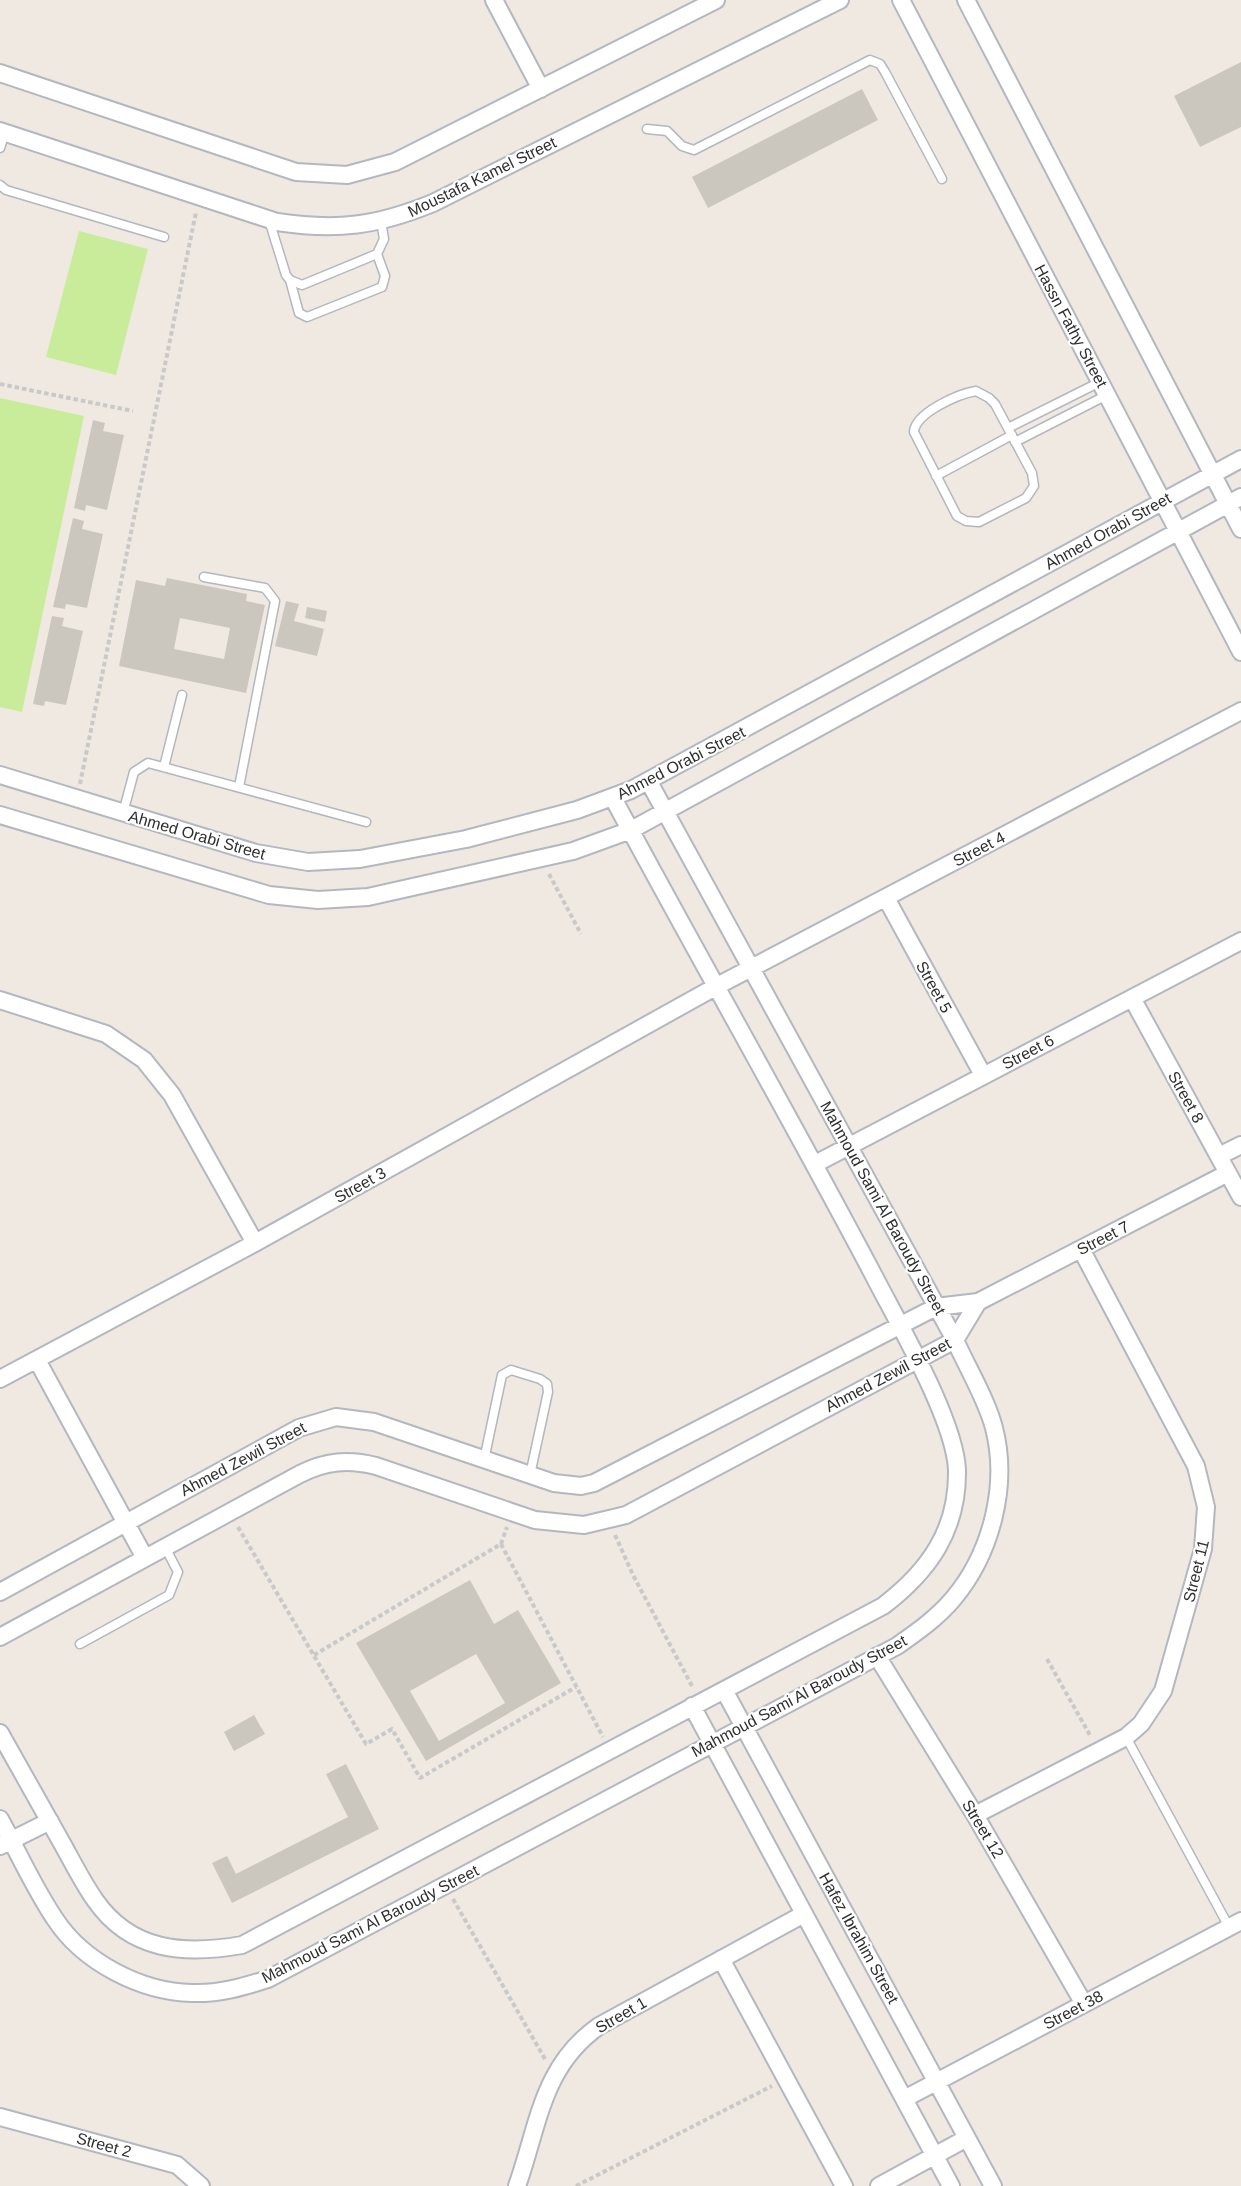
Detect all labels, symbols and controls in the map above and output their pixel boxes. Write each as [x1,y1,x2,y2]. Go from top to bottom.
street label: Moustafa Kamel Street [405,133,559,220]
street label: Hassn Fathy Street [1031,262,1111,391]
street label: Ahmed Orabi Street [1042,489,1174,573]
street label: Ahmed Orabi Street [614,723,748,803]
street label: Ahmed Orabi Street [127,807,268,863]
street label: Street 4 [950,828,1008,870]
street label: Street 5 [913,958,955,1016]
street label: Street 6 [999,1031,1057,1073]
street label: Street 8 [1165,1068,1207,1126]
street label: Mahmoud Sami Al Baroudy Street [817,1098,949,1318]
street label: Street 3 [331,1164,389,1206]
street label: Street 7 [1074,1218,1132,1258]
street label: Ahmed Zewil Street [822,1334,954,1415]
street label: Ahmed Zewil Street [177,1418,309,1499]
street label: Street 11 [1180,1538,1212,1604]
street label: Mahmoud Sami Al Baroudy Street [689,1632,910,1760]
street label: Street 12 [959,1797,1007,1861]
street label: Mahmoud Sami Al Baroudy Street [259,1861,482,1986]
street label: Hafez Ibrahim Street [816,1870,902,2007]
street label: Street 38 [1040,1987,1106,2033]
street label: Street 1 [592,1994,650,2036]
street label: Street 2 [75,2130,133,2160]

